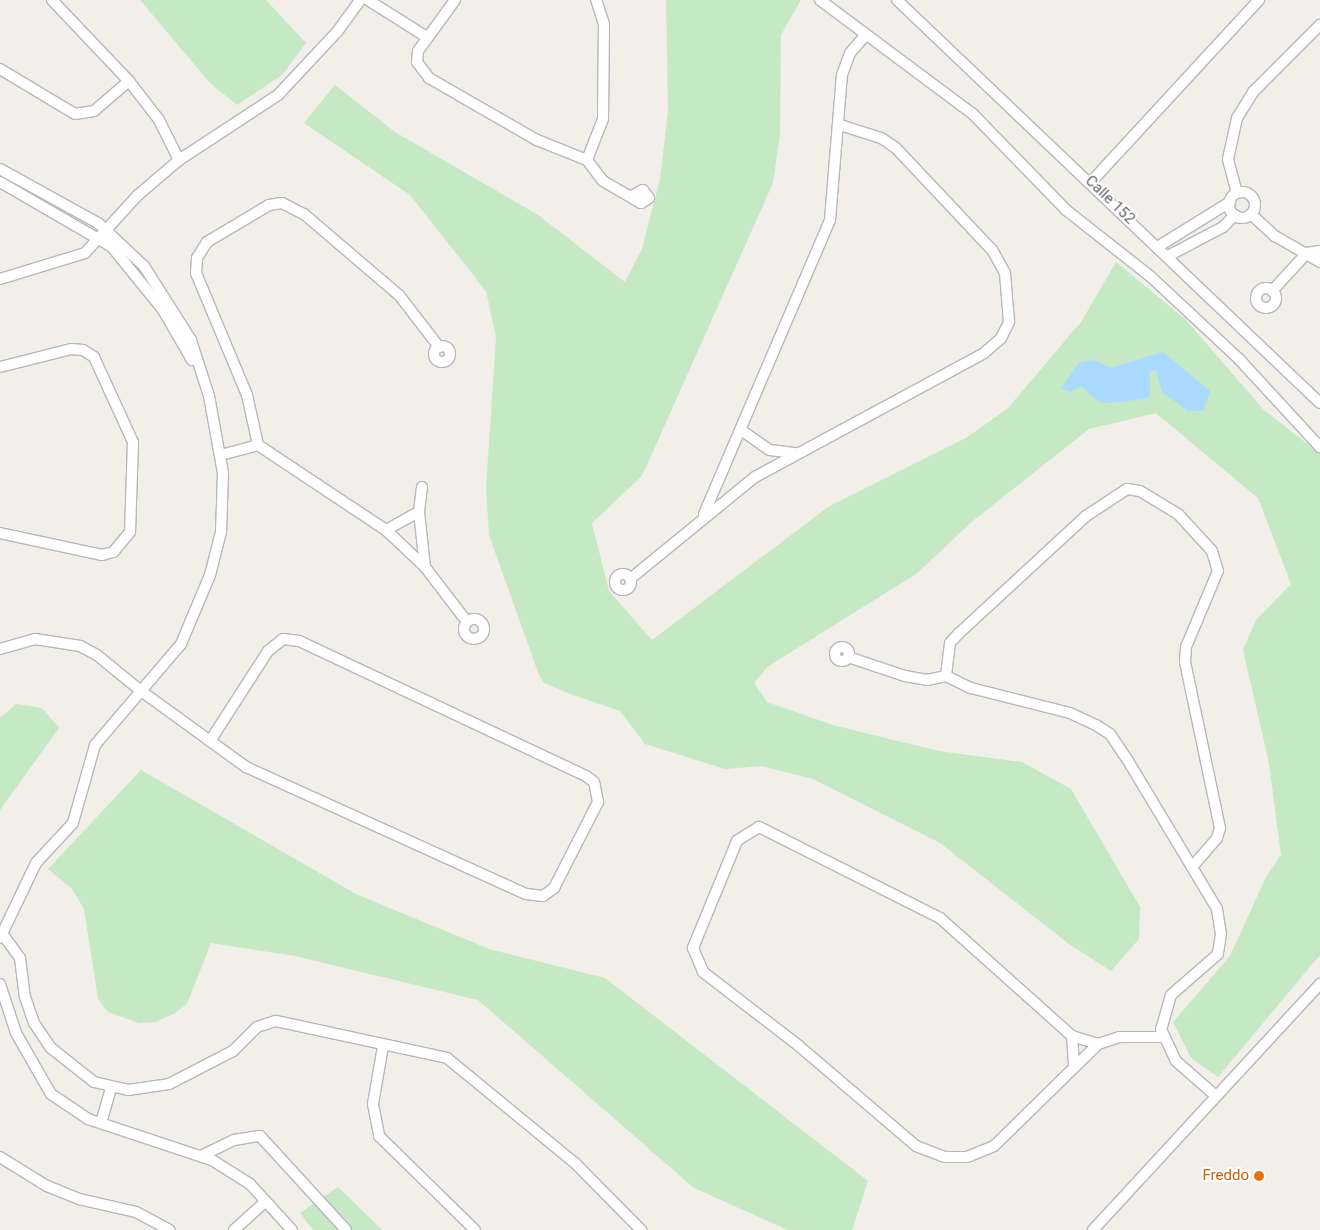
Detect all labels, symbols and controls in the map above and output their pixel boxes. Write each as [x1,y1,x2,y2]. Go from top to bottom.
street label: Calle 152 [1081,172,1139,228]
place label: Freddo [1203,1167,1249,1185]
marker: Freddo [1253,1170,1265,1182]

